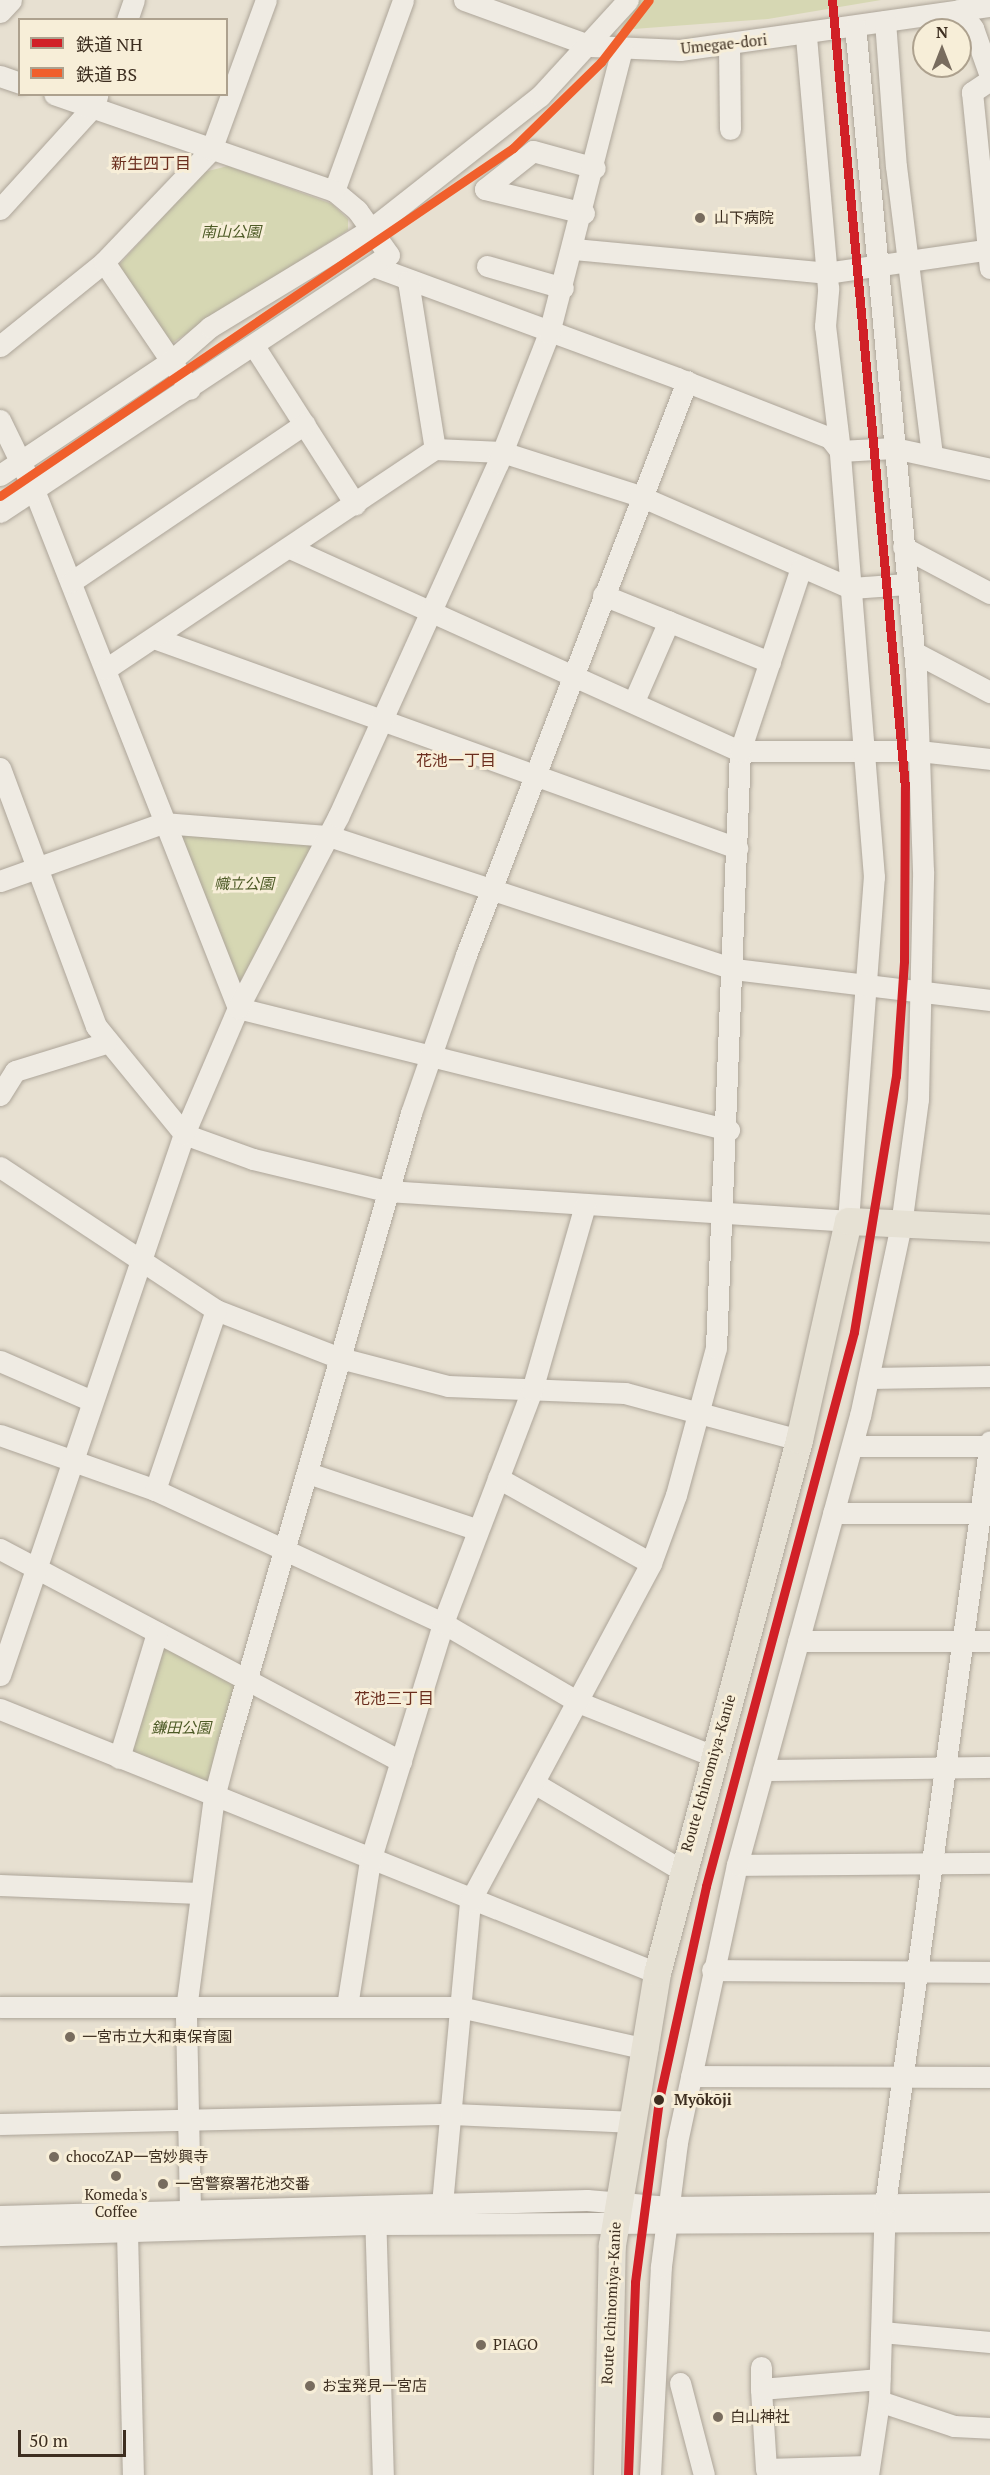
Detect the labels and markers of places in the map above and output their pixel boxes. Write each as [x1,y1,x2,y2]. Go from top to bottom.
marker: 山下病院 [691,209,709,227]
place label: 山下病院 [714,209,774,227]
place label: 一宮市立大和東保育園 [82,2028,232,2046]
marker: 一宮市立大和東保育園 [63,2030,77,2044]
marker: Myōkōji [649,2090,669,2110]
place label: Myōkōji [674,2091,732,2109]
place label: chocoZAP一宮妙興寺 [66,2148,208,2166]
marker: chocoZAP一宮妙興寺 [47,2150,61,2164]
marker: Komeda's Coffee [109,2169,123,2183]
place label: 一宮警察署花池交番 [175,2175,310,2193]
marker: 一宮警察署花池交番 [156,2177,170,2191]
place label: Komeda's Coffee [84,2185,148,2220]
place label: PIAGO [493,2336,538,2354]
marker: PIAGO [474,2338,488,2352]
place label: お宝発見一宮店 [322,2377,427,2395]
marker: お宝発見一宮店 [303,2379,317,2393]
place label: 白山神社 [730,2408,790,2426]
marker: 白山神社 [711,2410,725,2424]

